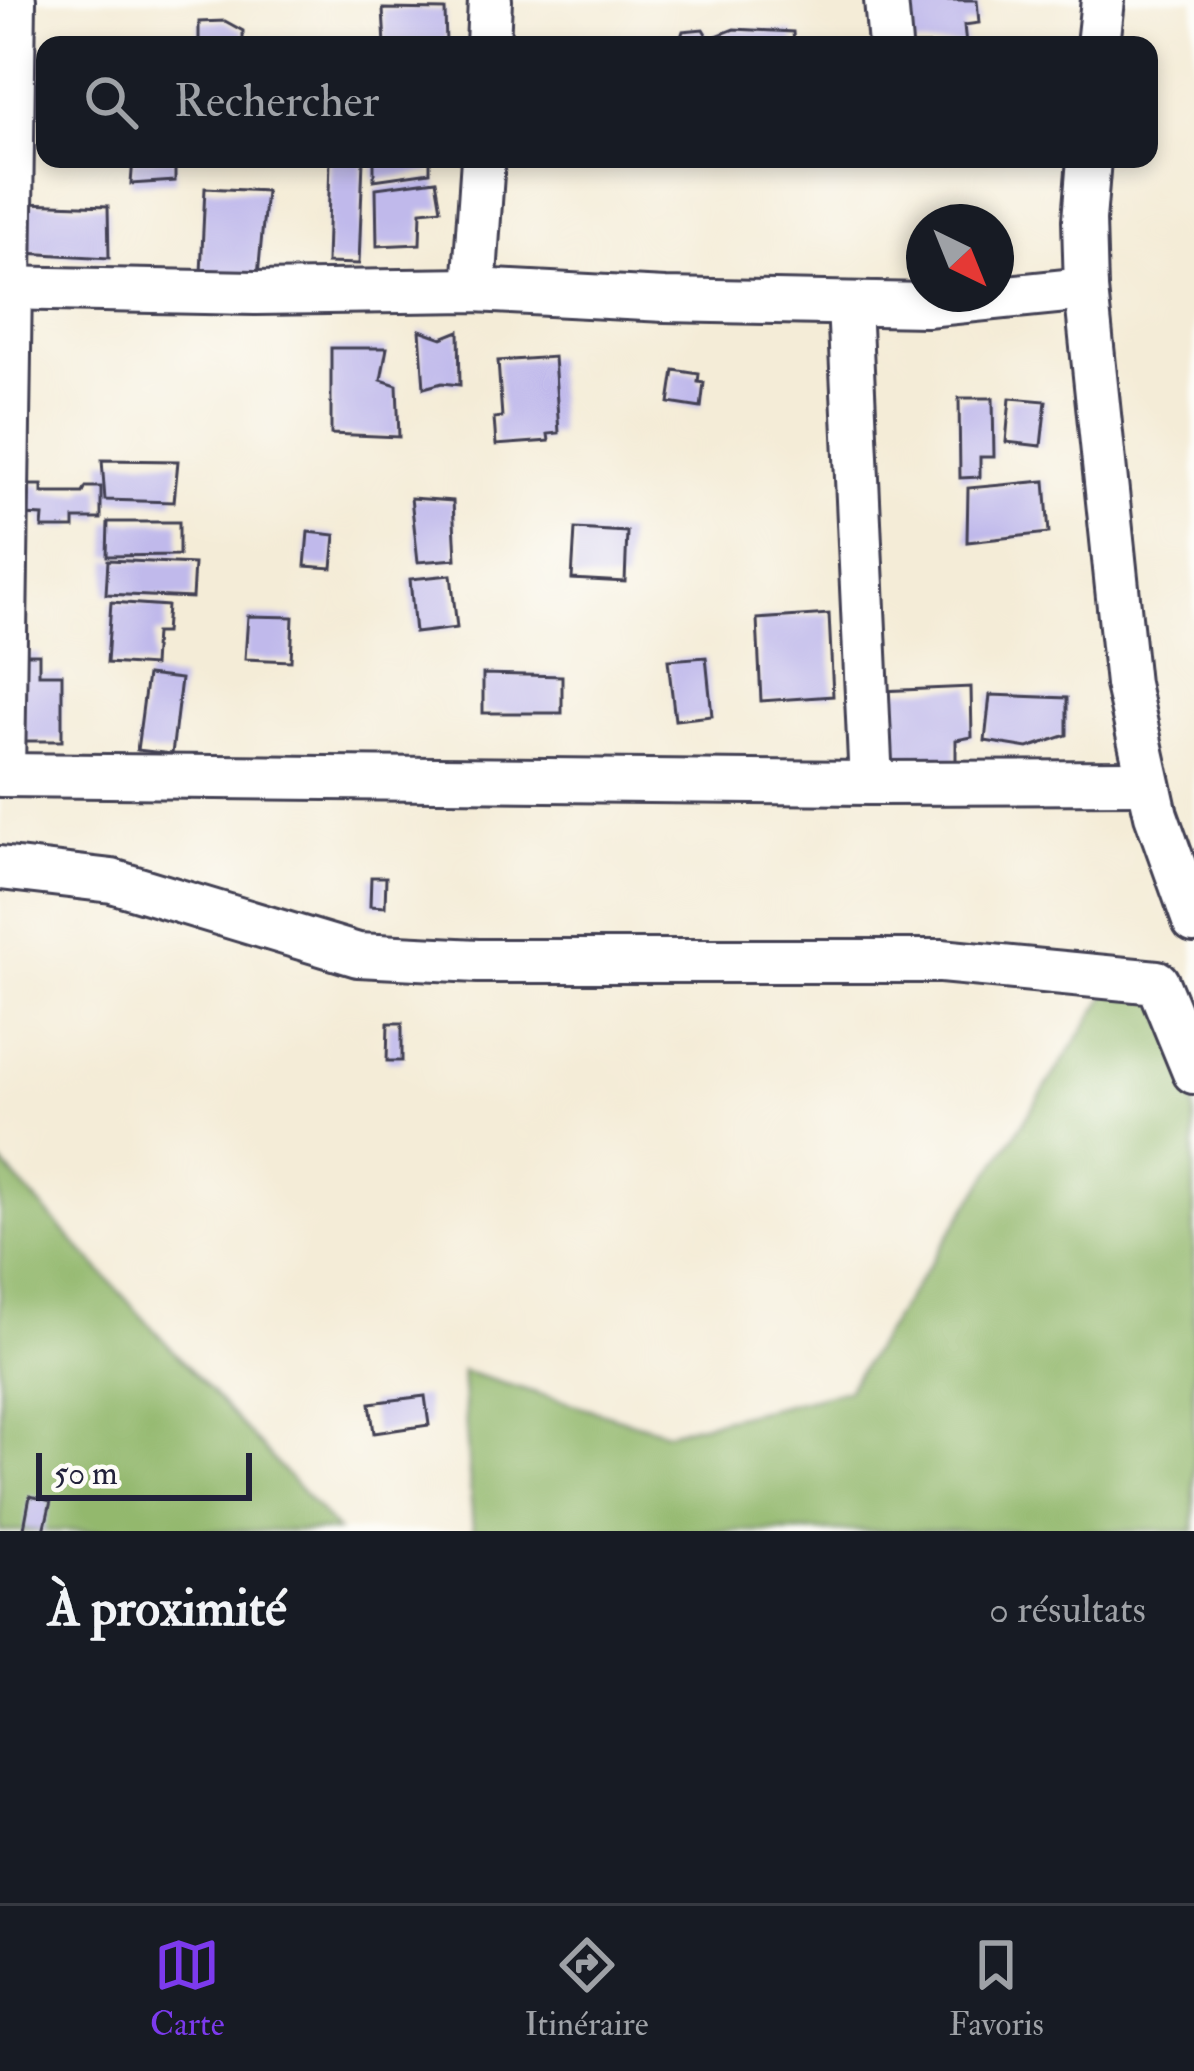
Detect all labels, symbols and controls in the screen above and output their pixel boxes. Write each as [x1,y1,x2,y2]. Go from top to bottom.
search box [36,36,1158,168]
icon: search [78,69,144,135]
text: Rechercher [174,74,379,130]
north arrow [906,204,1014,312]
scale bar [36,1447,252,1500]
text: 50 m [54,1453,118,1494]
text: À proximité [48,1577,287,1641]
text: 0 résultats [989,1585,1146,1634]
tab: Carte [150,1932,225,2045]
tab: Itinéraire [525,1932,649,2045]
tab: Favoris [949,1932,1044,2045]

